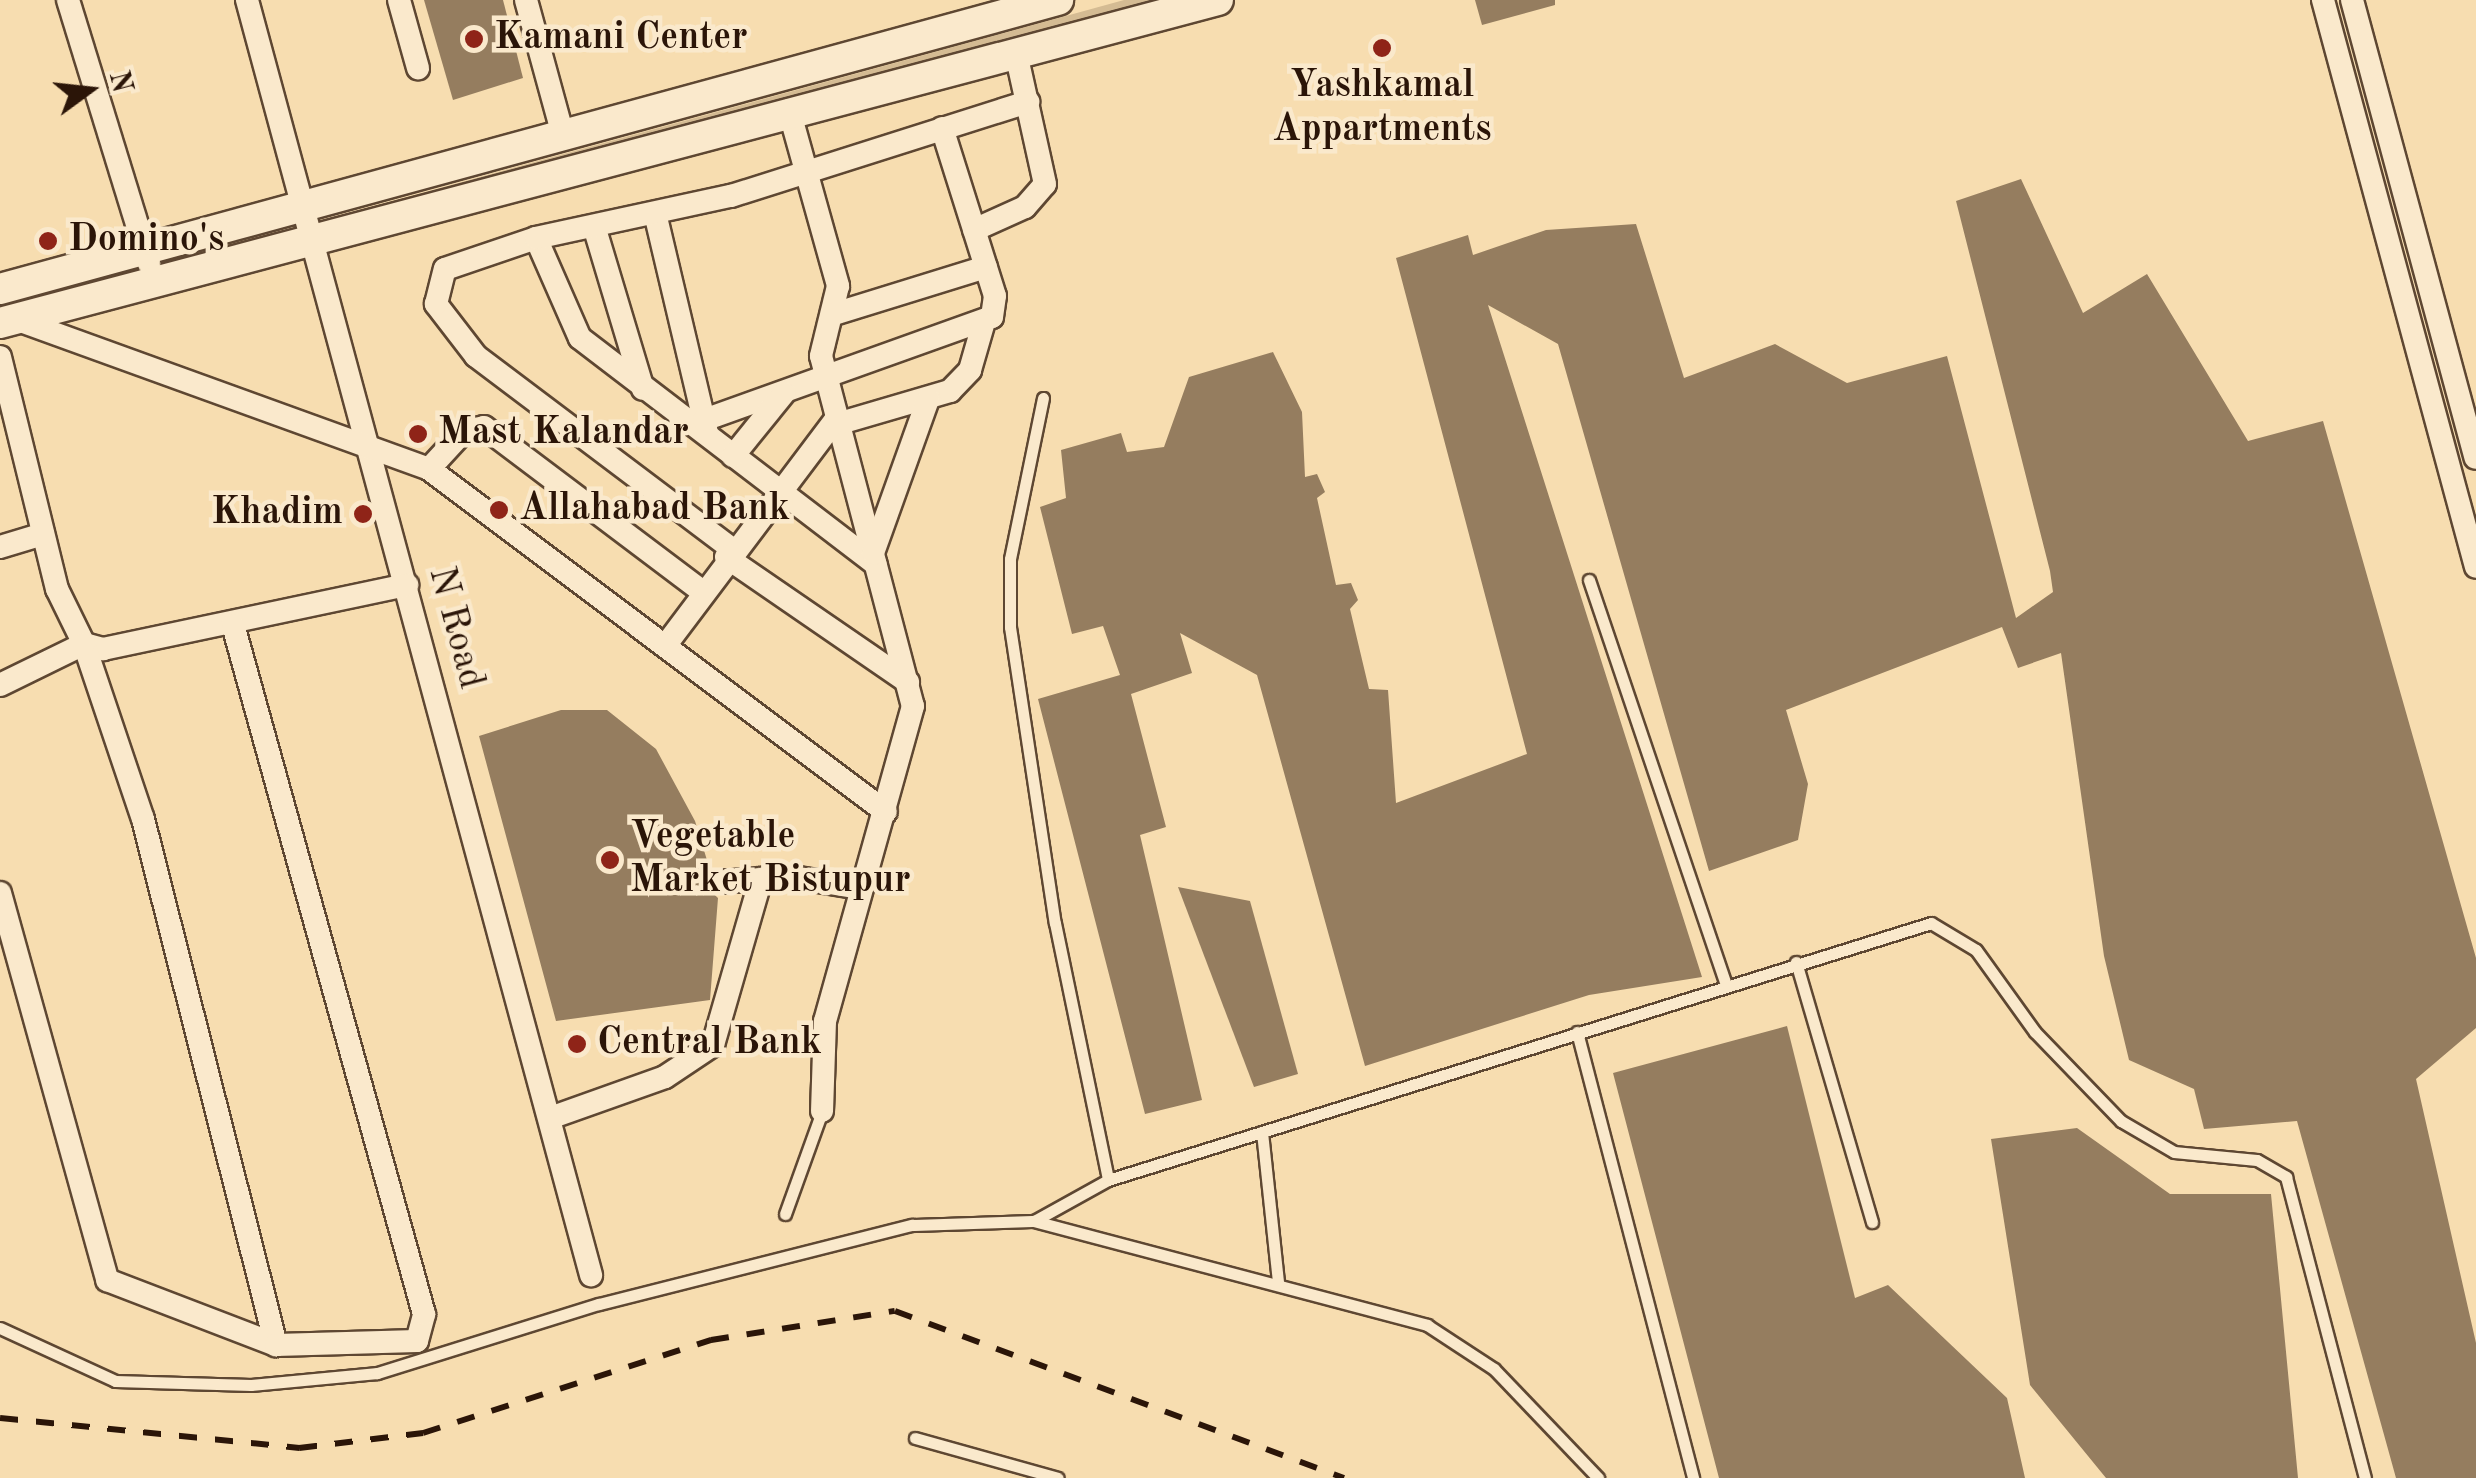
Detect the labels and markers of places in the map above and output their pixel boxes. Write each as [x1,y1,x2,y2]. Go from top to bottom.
place label: Kamani Center [494,16,748,62]
marker: Kamani Center [463,28,485,50]
marker: Yashkamal Appartments [1371,37,1393,59]
place label: Yashkamal Appartments [1272,64,1492,153]
place label: Domino's [68,218,224,264]
marker: Domino's [37,230,59,252]
place label: Mast Kalandar [438,411,689,457]
marker: Mast Kalandar [407,423,429,445]
place label: Allahabad Bank [519,487,790,533]
place label: Khadim [211,491,343,537]
marker: Allahabad Bank [488,499,510,521]
marker: Khadim [352,503,374,525]
place label: Vegetable Market Bistupur [630,815,911,904]
marker: Vegetable Market Bistupur [599,849,621,871]
place label: Central Bank [597,1021,822,1067]
marker: Central Bank [566,1033,588,1055]

